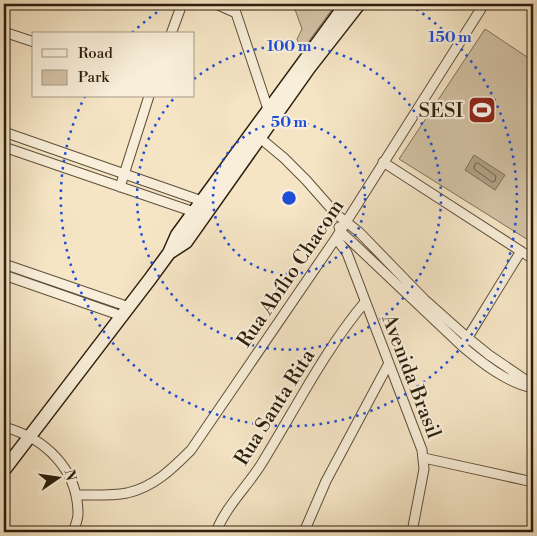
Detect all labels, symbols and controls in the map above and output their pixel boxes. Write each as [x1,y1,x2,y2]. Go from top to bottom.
text: 150 m [428,28,472,47]
legend [32,32,195,98]
text: 100 m [267,37,312,56]
text: Road [78,44,113,63]
text: Park [78,68,110,87]
sports icon: SESI [467,95,497,125]
place label: SESI [418,99,463,124]
text: 50 m [271,113,307,132]
centre of rings [280,189,298,207]
street label: Rua Abílio Chacom [232,195,350,353]
street label: Avenida Brasil [375,310,446,442]
street label: Rua Santa Rita [230,344,321,471]
north arrow [32,454,82,504]
text: N [60,468,80,483]

